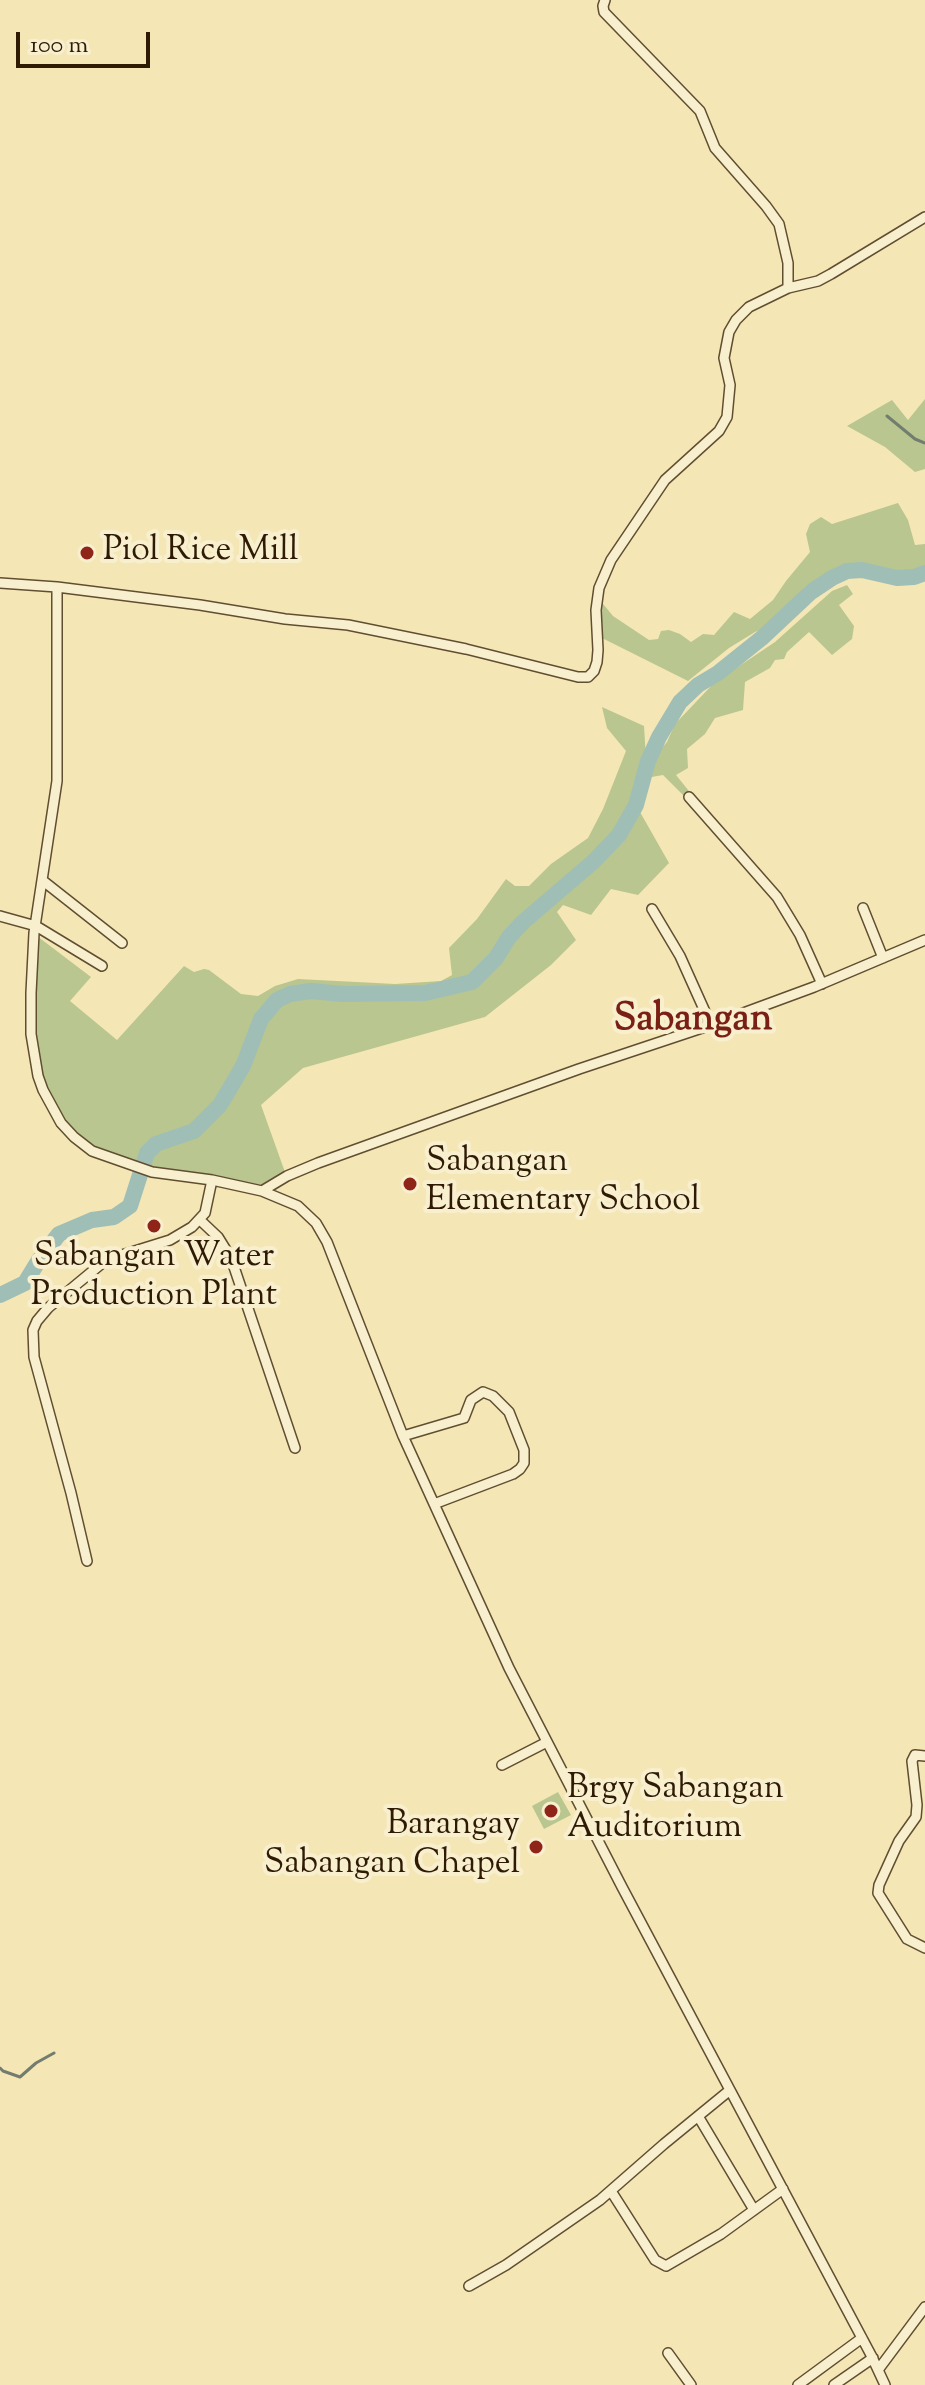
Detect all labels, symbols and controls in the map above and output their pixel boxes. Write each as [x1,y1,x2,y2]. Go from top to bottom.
scale bar [20,16,154,66]
text: 100 m [30,29,88,63]
place label: Piol Rice Mill [103,533,299,573]
marker: Piol Rice Mill [78,544,96,562]
district label: Sabangan [614,1000,772,1046]
place label: Sabangan Elementary School [426,1144,700,1224]
marker: Sabangan Elementary School [401,1175,419,1193]
marker: Sabangan Water Production Plant [145,1217,163,1235]
place label: Sabangan Water Production Plant [31,1239,277,1318]
place label: Brgy Sabangan Auditorium [567,1771,784,1850]
marker: Brgy Sabangan Auditorium [542,1802,560,1820]
place label: Barangay Sabangan Chapel [264,1807,520,1886]
marker: Barangay Sabangan Chapel [527,1838,545,1856]

